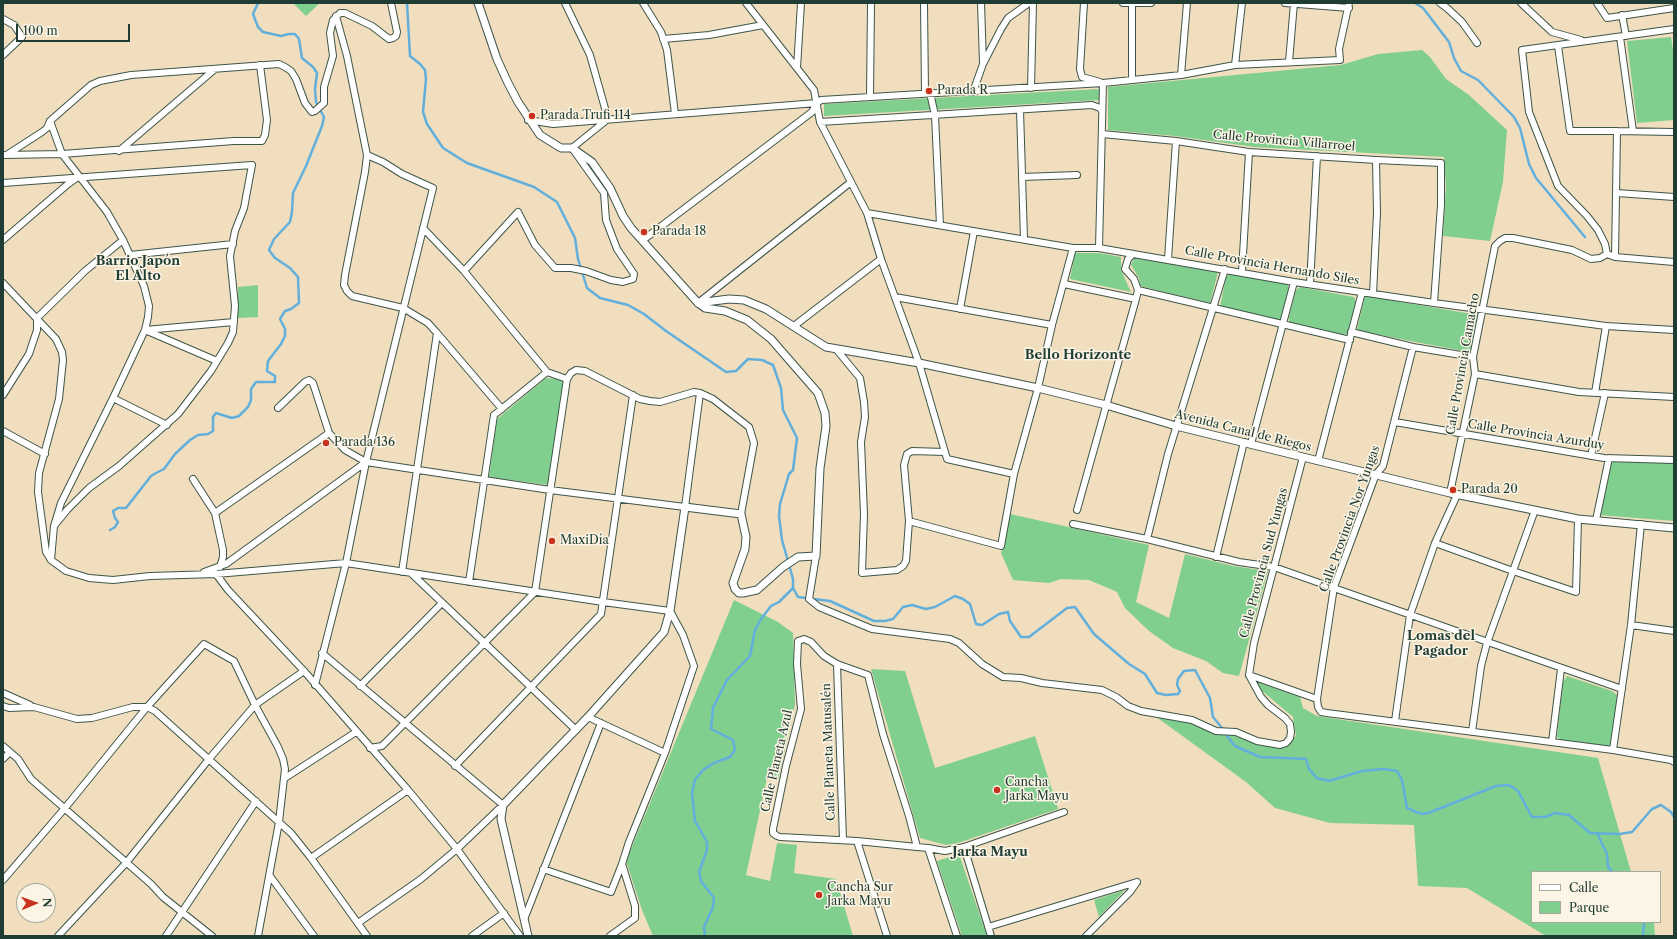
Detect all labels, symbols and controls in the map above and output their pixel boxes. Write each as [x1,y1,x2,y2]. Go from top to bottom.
scale bar [18,16,132,42]
text: 100 m [23,23,58,38]
place label: Parada R [937,84,988,98]
marker: Parada R [924,86,934,96]
place label: Parada Trufi 114 [540,109,631,123]
marker: Parada Trufi 114 [527,111,537,121]
street label: Calle Provincia Villarroel [1212,128,1356,154]
place label: Parada 18 [652,225,706,239]
marker: Parada 18 [639,227,649,237]
street label: Calle Provincia Hernando Siles [1184,244,1360,288]
district label: Barrio Japón El Alto [96,253,180,284]
street label: Calle Provincia Camacho [1443,292,1483,436]
district label: Bello Horizonte [1025,347,1131,363]
street label: Avenida Canal de Riegos [1173,407,1313,455]
street label: Calle Provincia Azurduy [1467,417,1605,453]
place label: Parada 136 [334,436,395,450]
marker: Parada 136 [321,438,331,448]
street label: Calle Provincia Nor Yungas [1317,444,1383,594]
place label: Parada 20 [1461,483,1518,497]
marker: Parada 20 [1448,485,1458,495]
street label: Calle Provincia Sud Yungas [1237,486,1291,640]
place label: MaxiDía [560,534,609,548]
marker: MaxiDía [547,536,557,546]
district label: Lomas del Pagador [1407,628,1475,659]
street label: Calle Planeta Matusalén [819,683,839,821]
street label: Calle Planeta Azul [758,708,796,814]
place label: Cancha Jarka Mayu [1005,776,1069,804]
marker: Cancha Jarka Mayu [992,785,1002,795]
district label: Jarka Mayu [952,844,1028,860]
legend [1531,871,1661,923]
text: Calle [1569,880,1598,895]
place label: Cancha Sur Jarka Mayu [827,881,893,909]
north arrow [16,883,56,923]
marker: Cancha Sur Jarka Mayu [814,890,824,900]
text: N [40,898,54,908]
text: Parque [1569,900,1609,915]

